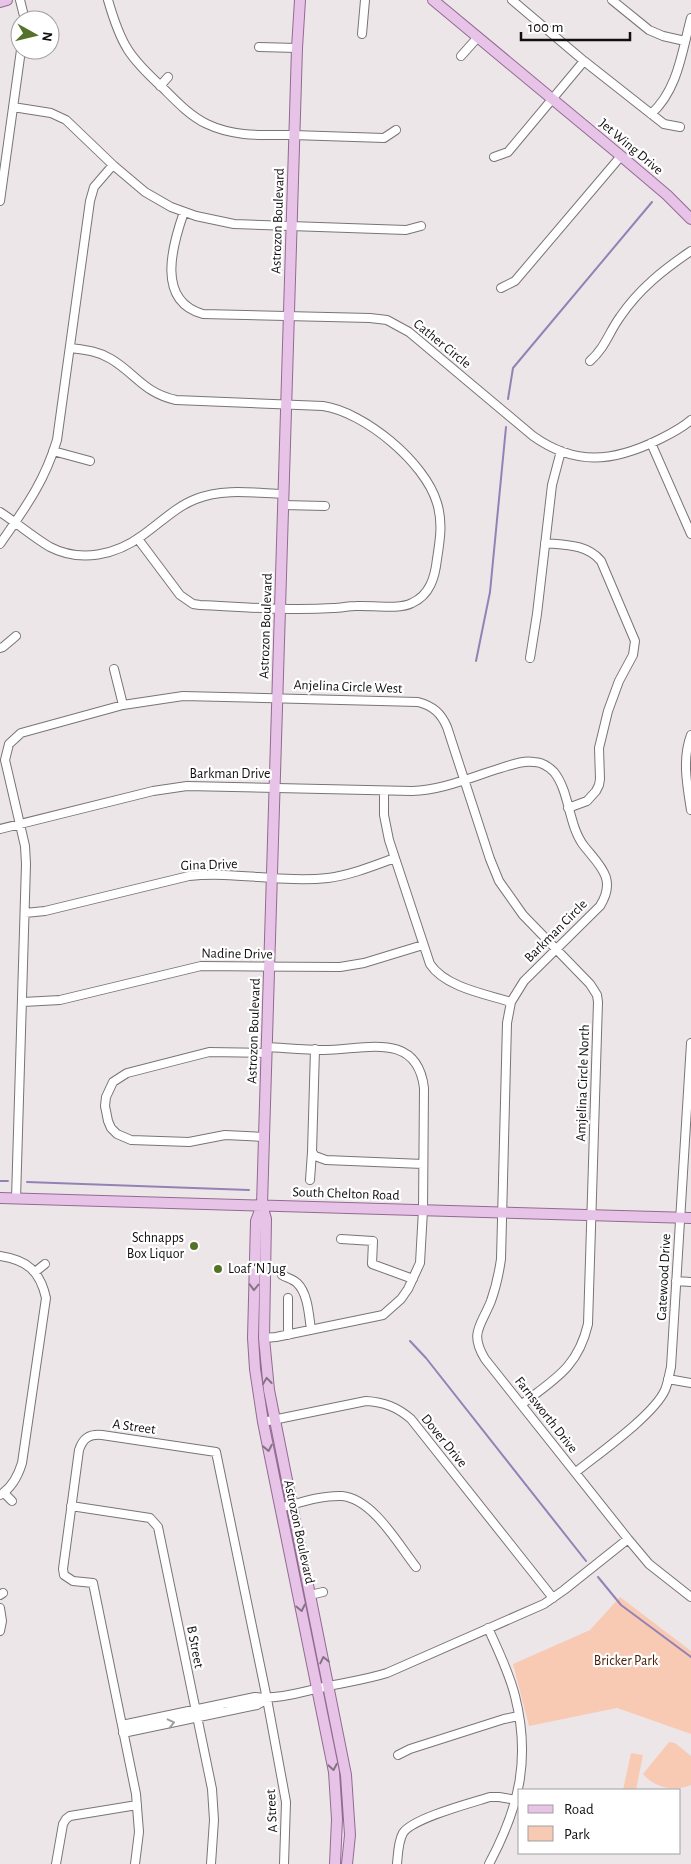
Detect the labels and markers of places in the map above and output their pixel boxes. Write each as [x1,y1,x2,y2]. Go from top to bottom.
place label: Schnapps Box Liquor [127,1231,184,1261]
marker: Schnapps Box Liquor [188,1240,200,1252]
place label: Loaf 'N Jug [228,1262,286,1276]
marker: Loaf 'N Jug [212,1263,224,1275]

